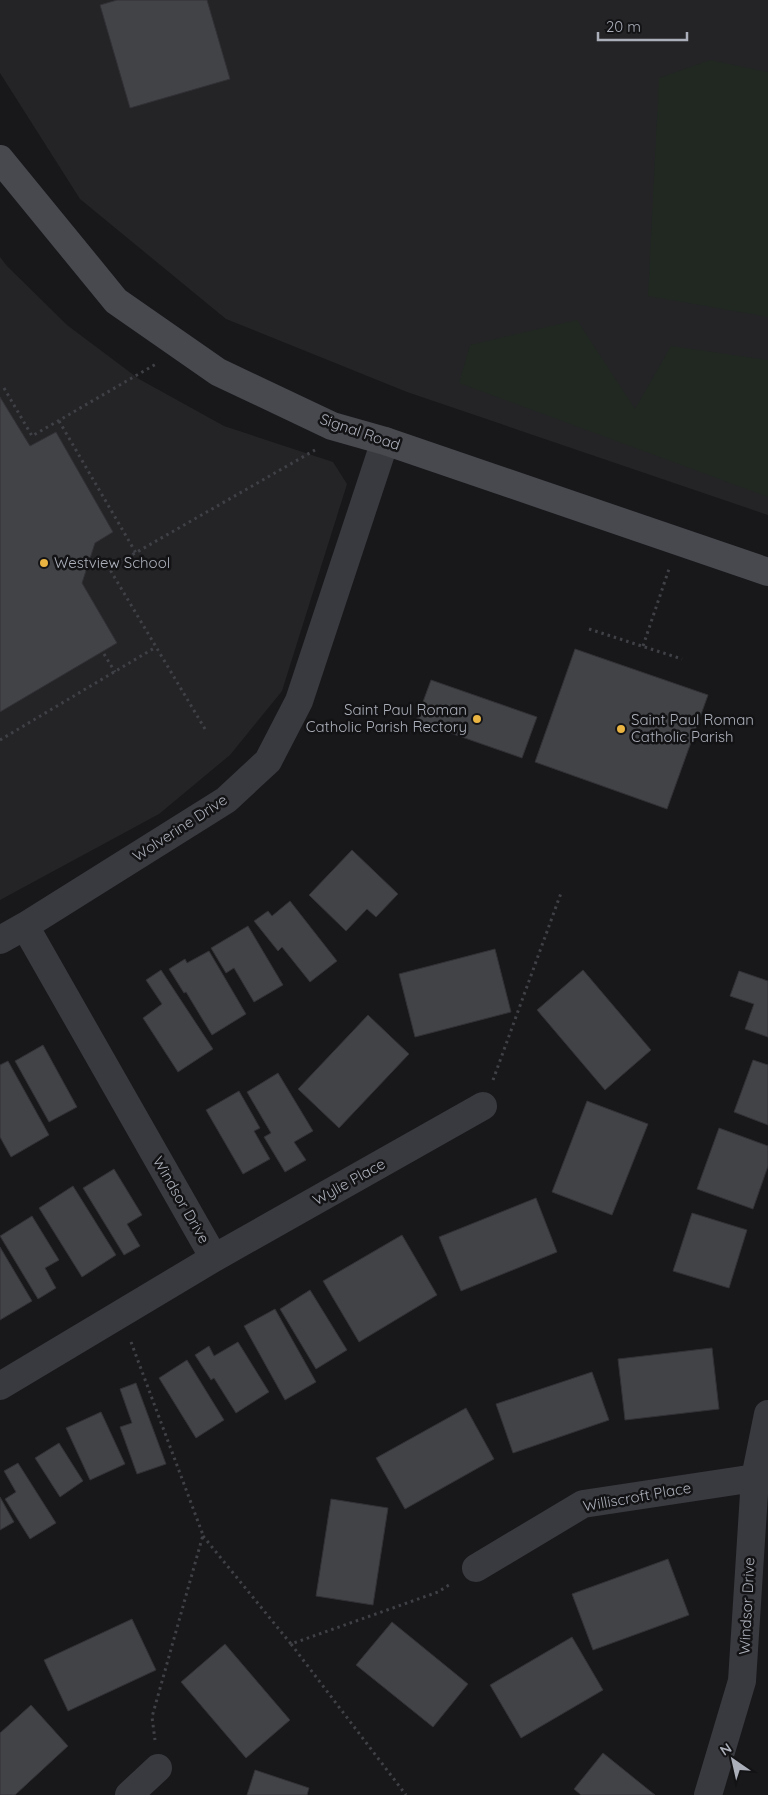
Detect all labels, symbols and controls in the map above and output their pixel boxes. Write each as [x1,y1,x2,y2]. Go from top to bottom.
scale bar [598,10,687,42]
text: 20 m [606,17,641,36]
street label: Signal Road [318,409,403,454]
place label: Westview School [54,553,170,572]
marker: Westview School [38,557,50,569]
place label: Saint Paul Roman Catholic Parish Rectory [306,700,467,736]
place label: Saint Paul Roman Catholic Parish [631,710,754,746]
marker: Saint Paul Roman Catholic Parish Rectory [471,713,483,725]
marker: Saint Paul Roman Catholic Parish [615,723,627,735]
street label: Wolverine Drive [129,790,231,865]
street label: Windsor Drive [149,1153,214,1247]
street label: Wylie Place [309,1154,388,1209]
street label: Williscroft Place [581,1478,692,1515]
street label: Windsor Drive [734,1557,759,1655]
north arrow [708,1735,758,1785]
text: N [716,1739,735,1760]

